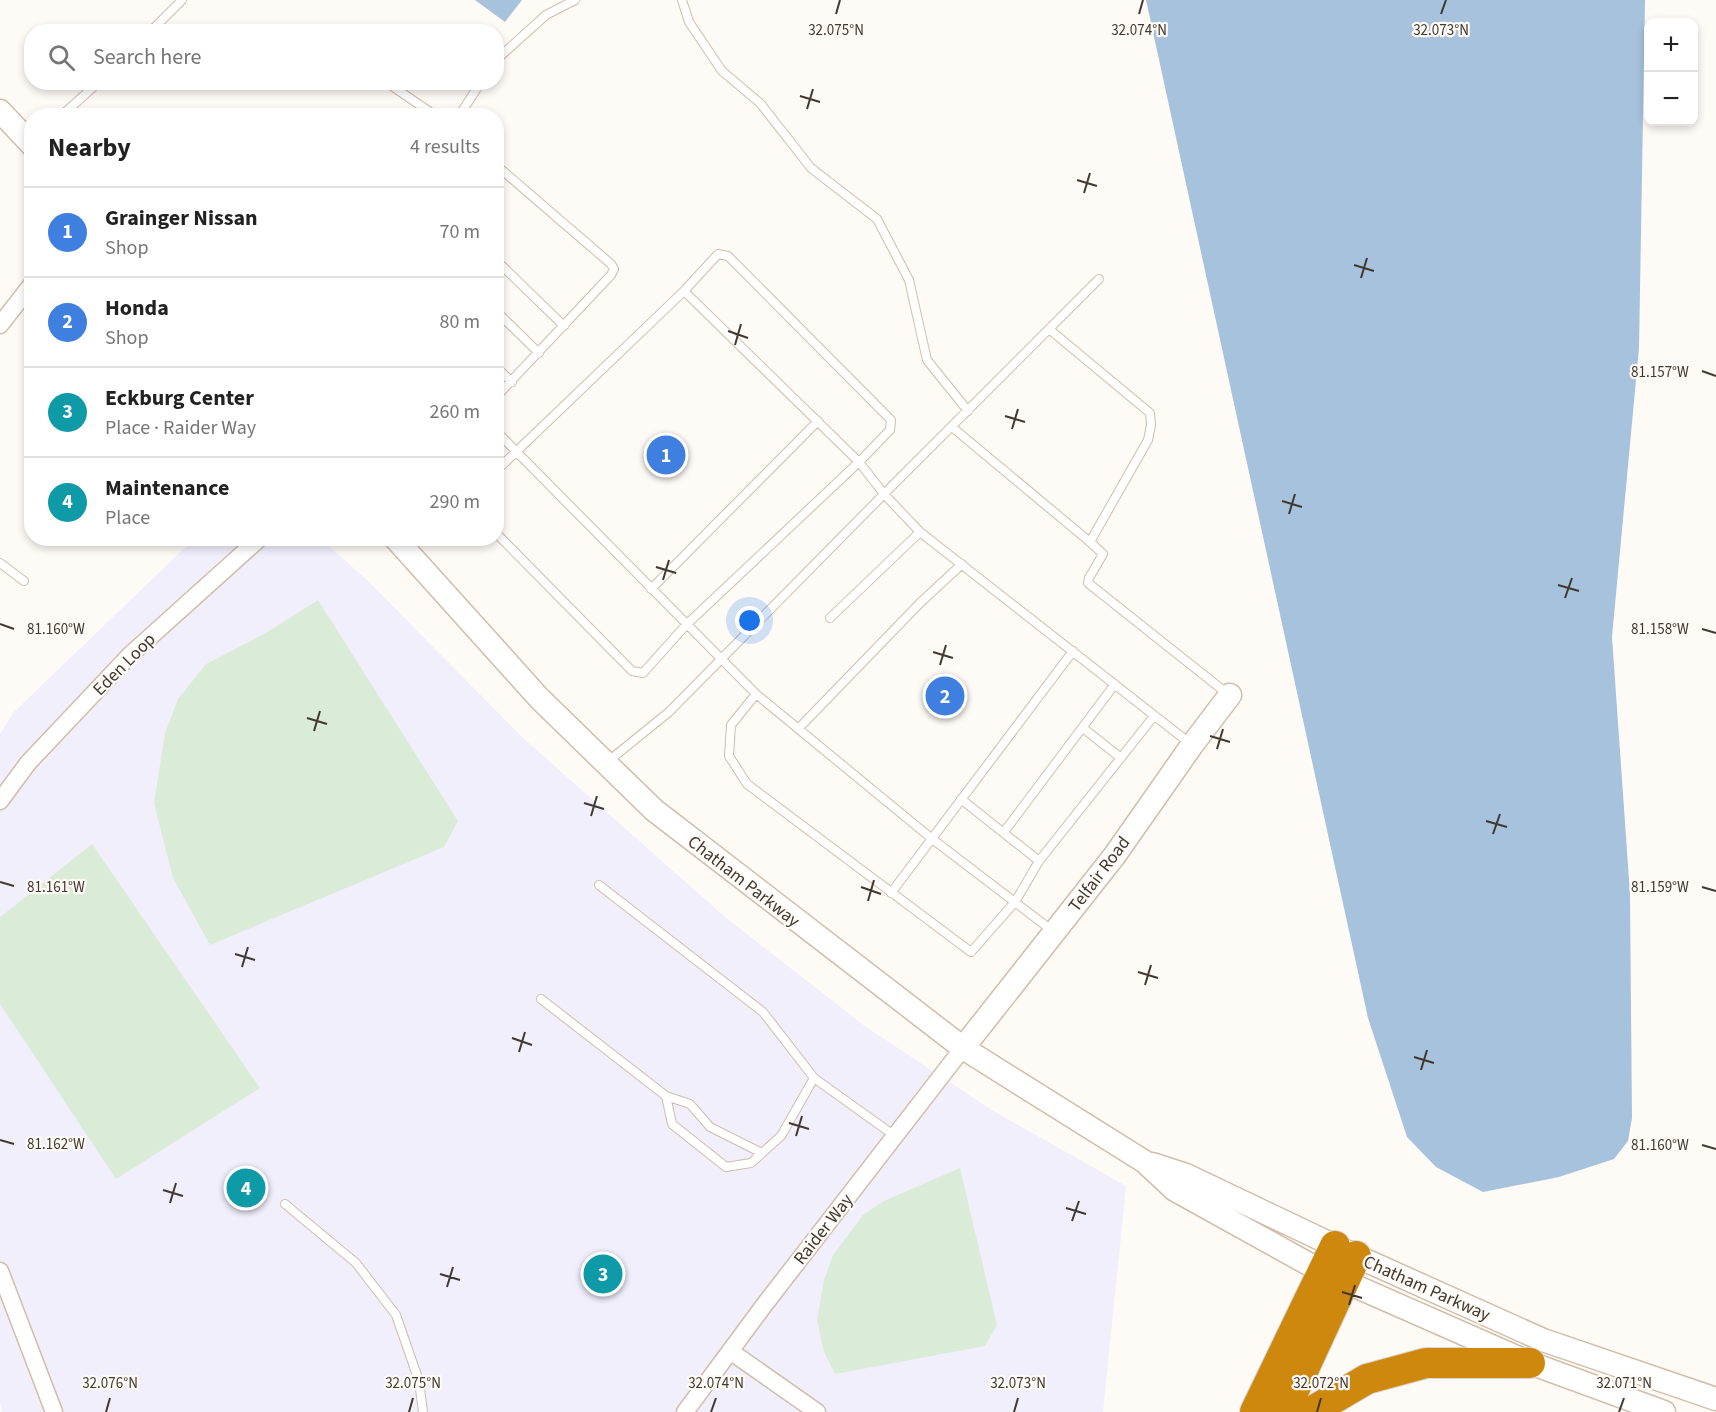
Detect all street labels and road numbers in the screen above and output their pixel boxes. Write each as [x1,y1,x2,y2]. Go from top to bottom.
street label: Eden Loop [87,627,161,701]
street label: Chatham Parkway [682,830,806,934]
street label: Telfair Road [1063,831,1136,917]
street label: Raider Way [788,1188,859,1270]
street label: Chatham Parkway [1359,1249,1495,1328]

